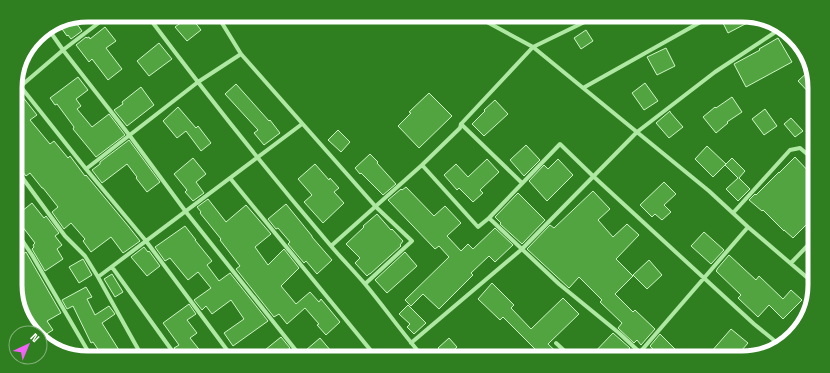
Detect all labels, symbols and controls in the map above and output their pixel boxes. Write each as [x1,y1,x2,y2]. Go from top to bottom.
north arrow [8,325,48,365]
text: N [27,330,42,345]

